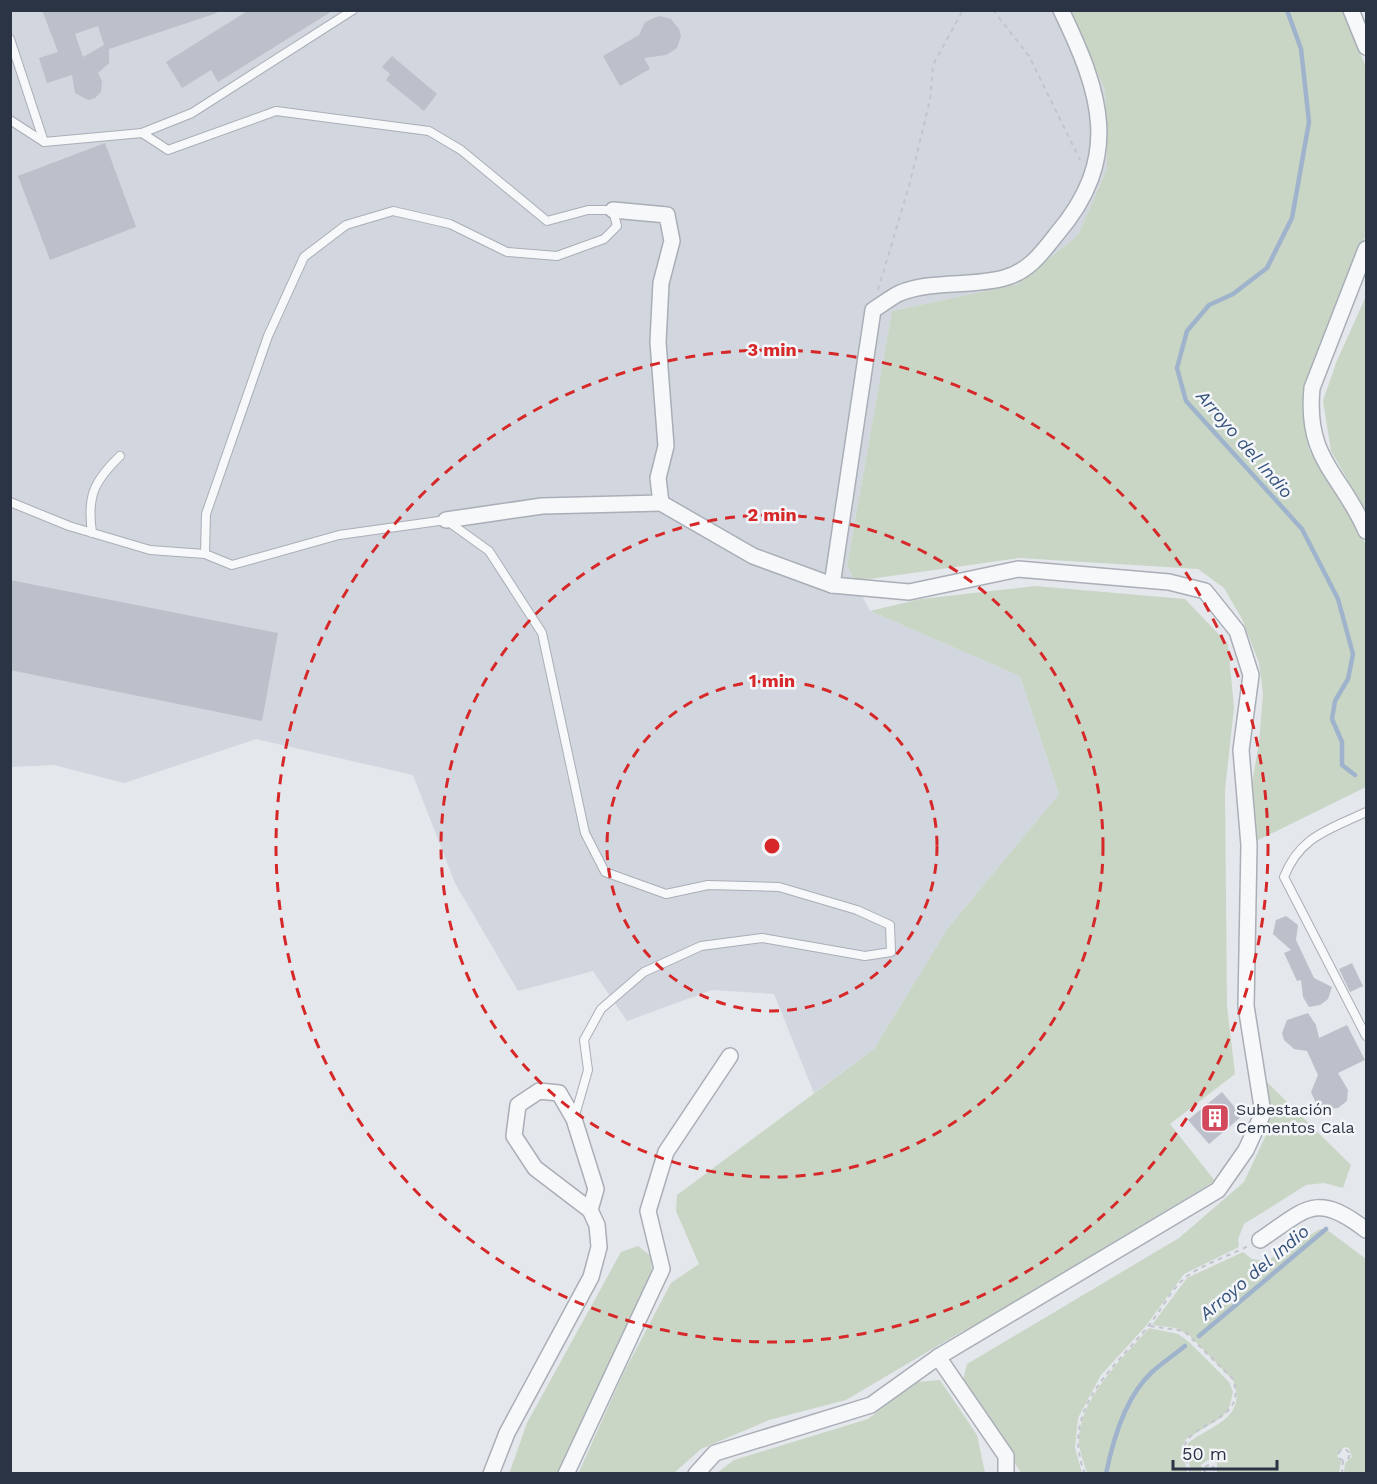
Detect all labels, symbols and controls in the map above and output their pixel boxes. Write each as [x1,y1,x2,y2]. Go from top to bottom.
text: 3 min [747,339,797,360]
water label: Arroyo del Indio [1192,385,1298,502]
text: 2 min [747,504,797,525]
text: 1 min [749,670,795,691]
centre of rings [762,836,782,856]
place label: Subestación Cementos Cala [1236,1100,1355,1137]
building icon: Subestación Cementos Cala [1199,1102,1231,1134]
water label: Arroyo del Indio [1194,1220,1313,1324]
scale bar [1173,1433,1276,1471]
text: 50 m [1182,1443,1227,1464]

